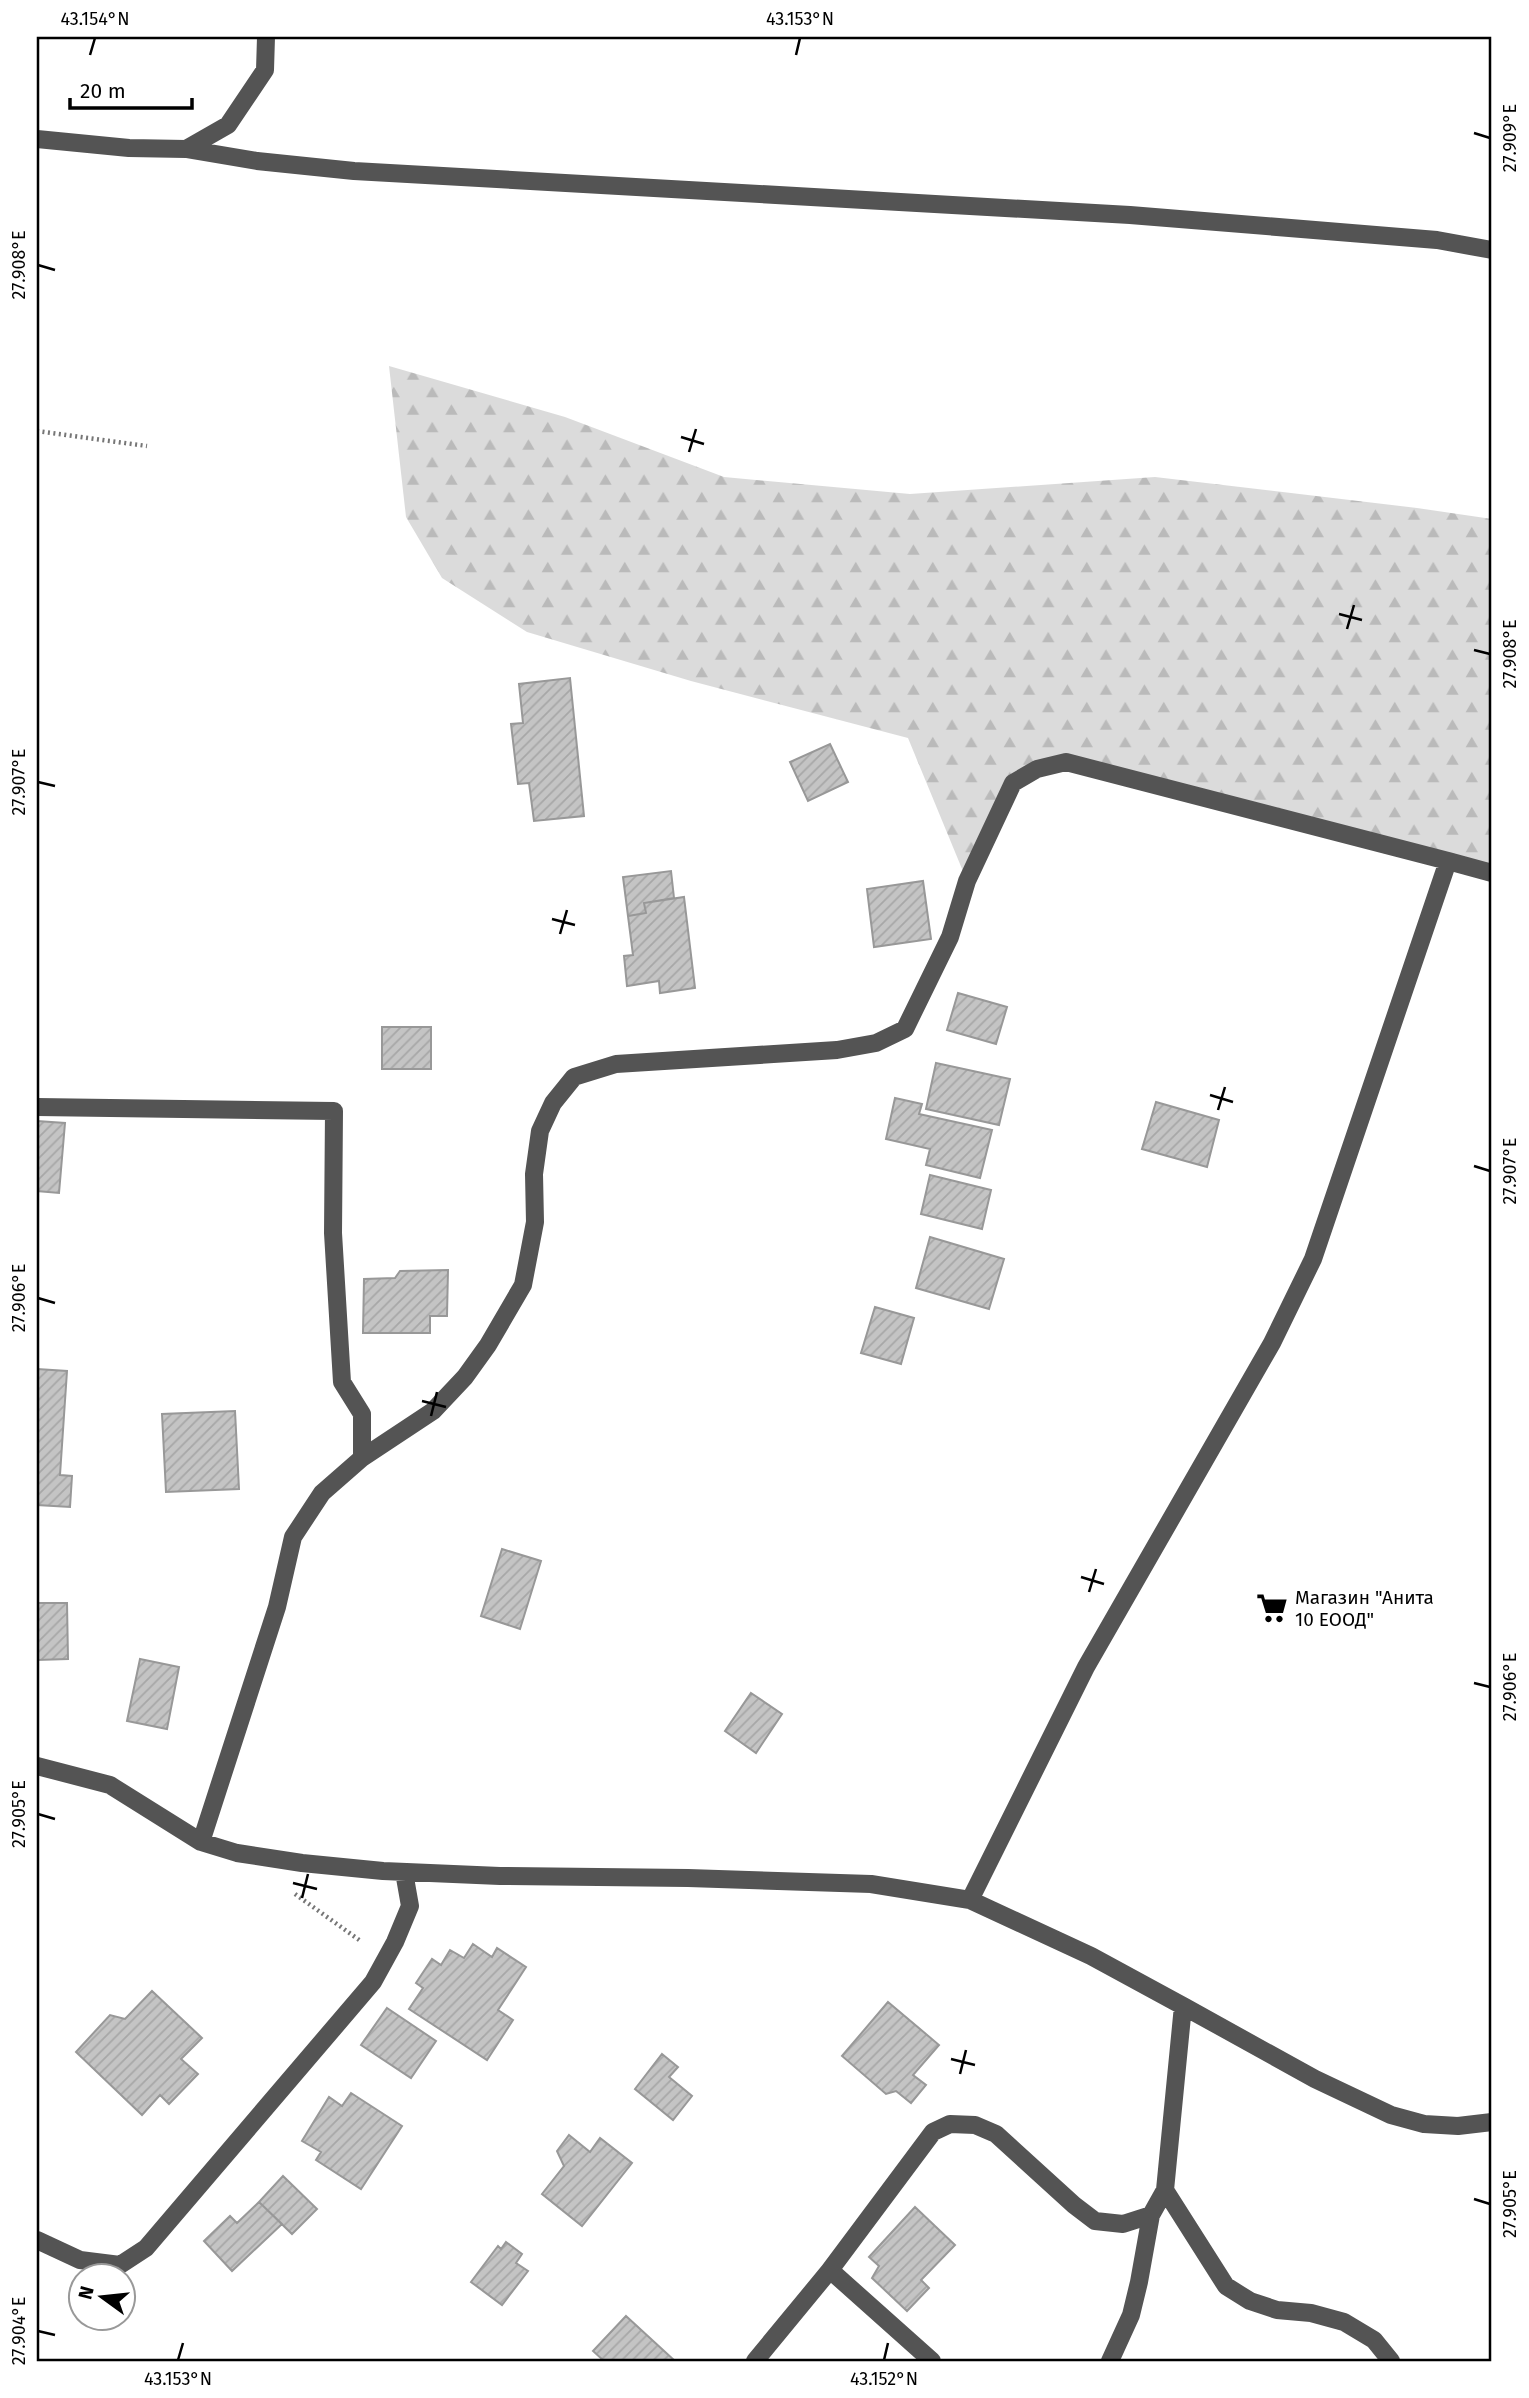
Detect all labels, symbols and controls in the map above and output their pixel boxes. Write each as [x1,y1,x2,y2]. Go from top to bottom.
text: 43.154°N [61,8,129,30]
text: 43.153°N [766,8,834,30]
scale bar [70,66,192,110]
text: 20 m [80,78,126,104]
text: 27.909°E [1499,104,1521,172]
text: 27.908°E [8,230,30,300]
text: 27.908°E [1499,619,1521,689]
text: 27.907°E [8,749,30,815]
text: 27.907°E [1499,1138,1521,1204]
text: 27.906°E [8,1264,30,1332]
place label: Магазин "Анита 10 ЕООД" [1295,1586,1434,1631]
supermarket icon: Магазин "Анита 10 ЕООД" [1255,1591,1289,1625]
text: 27.906°E [1499,1653,1521,1721]
text: 27.905°E [8,1780,30,1848]
text: 27.905°E [1499,2170,1521,2238]
north arrow [66,2262,136,2332]
text: N [73,2284,99,2302]
text: 27.904°E [8,2297,30,2365]
text: 43.153°N [144,2368,212,2390]
text: 43.152°N [850,2368,918,2390]

